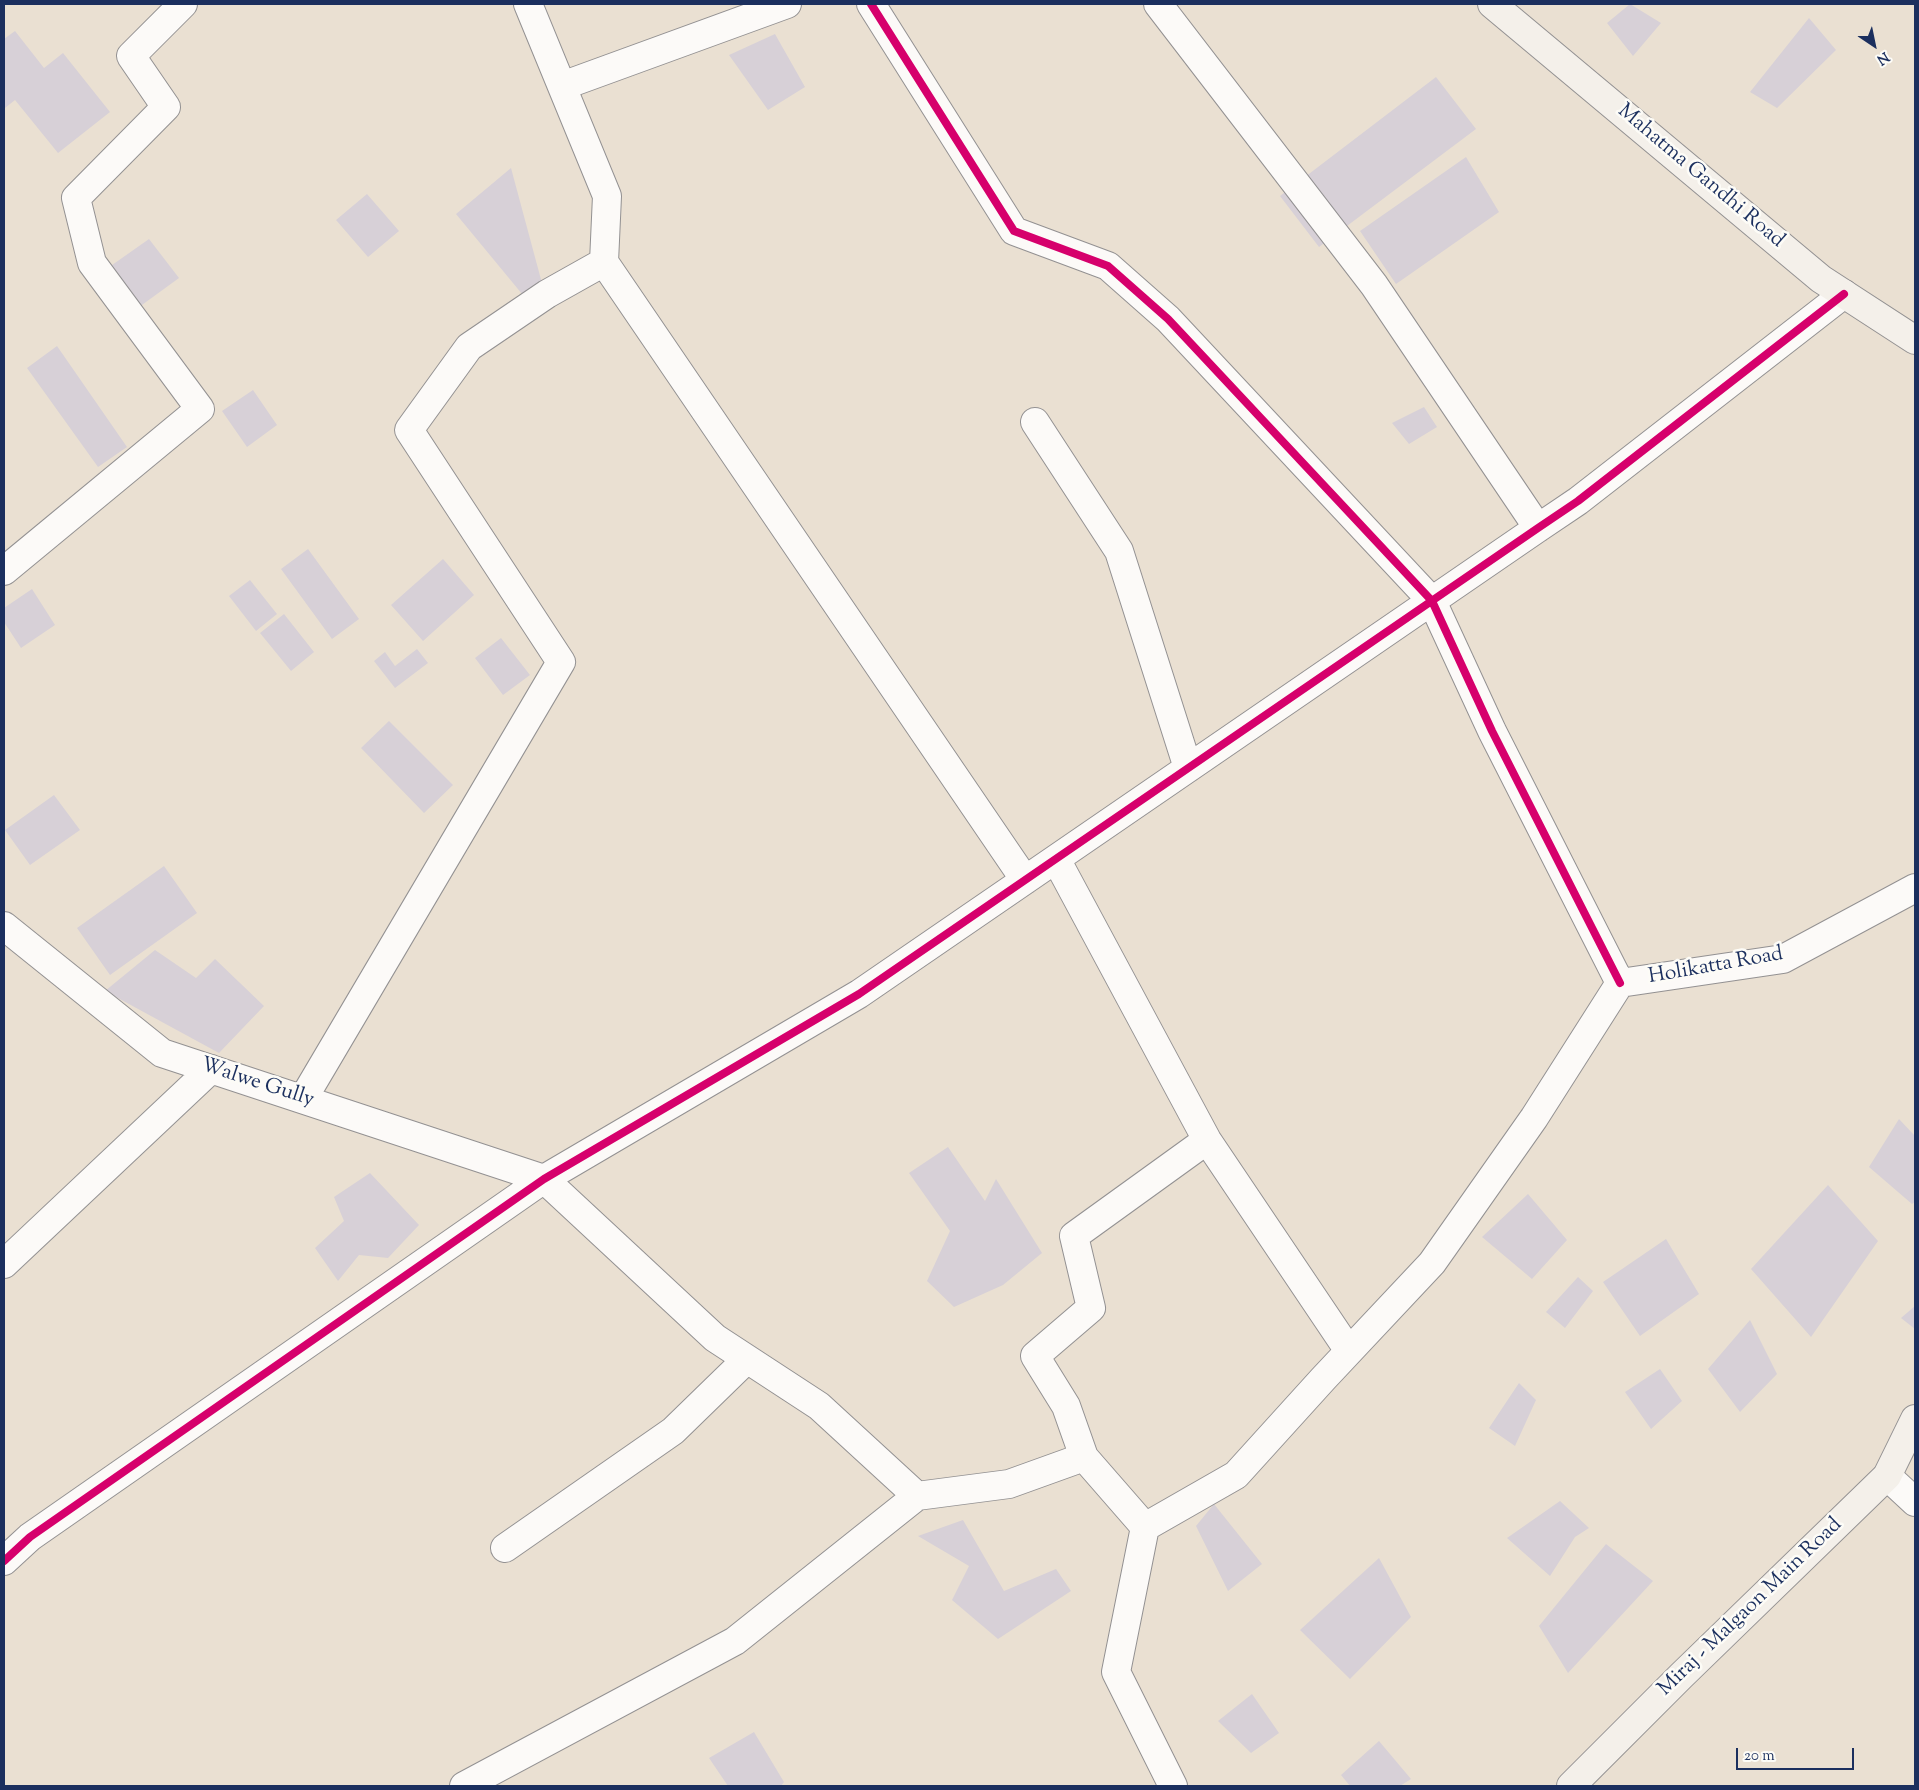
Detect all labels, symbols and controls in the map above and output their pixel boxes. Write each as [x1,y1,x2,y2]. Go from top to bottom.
north arrow [1849,20,1899,70]
text: N [1872,46,1893,69]
street label: Mahatma Gandhi Road [1611,100,1789,254]
street label: Holikatta Road [1647,943,1785,991]
street label: Walwe Gully [197,1054,317,1114]
street label: Miraj - Malgaon Main Road [1654,1513,1848,1703]
scale bar [1739,1738,1856,1770]
text: 20 m [1744,1746,1775,1767]

